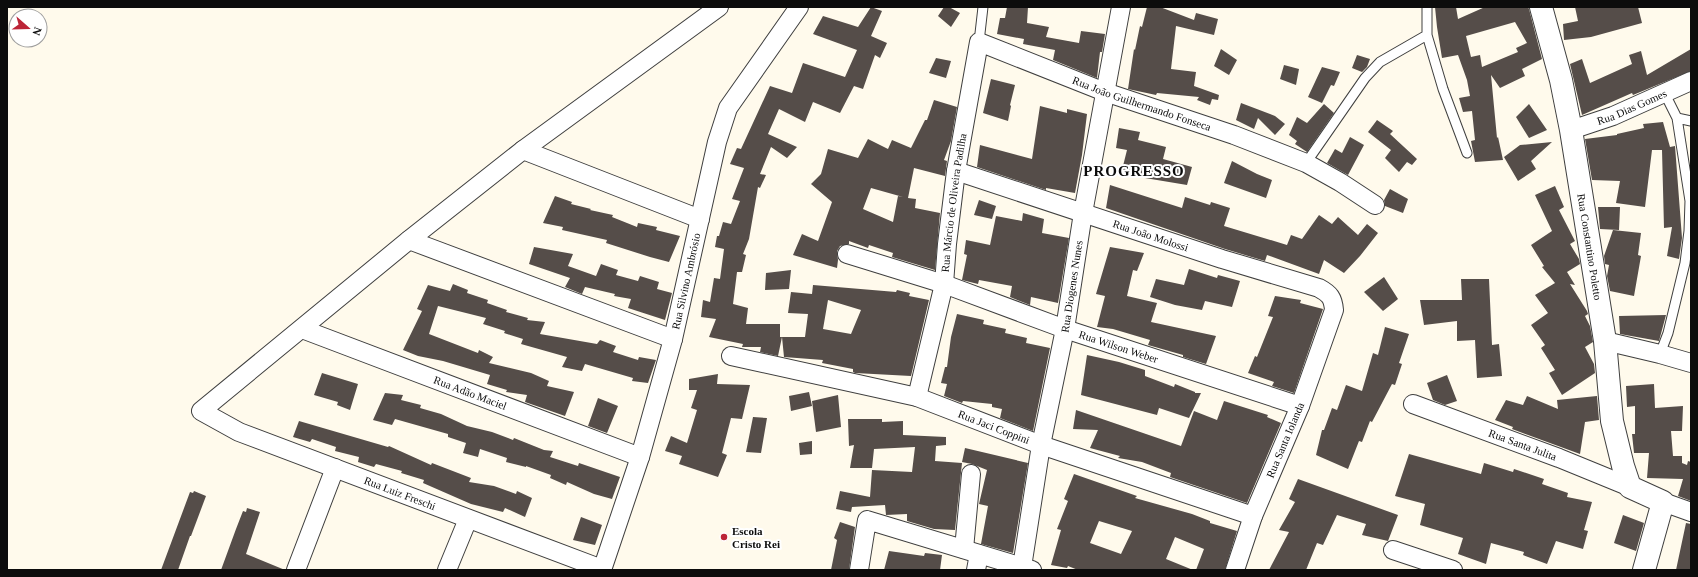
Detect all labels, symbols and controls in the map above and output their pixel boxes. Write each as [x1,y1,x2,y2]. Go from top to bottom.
north arrow [8,8,48,48]
text: N [30,26,44,37]
street label: Rua João Guilhermando Fonseca [1071,74,1213,133]
street label: Rua Dias Gomes [1595,87,1668,127]
street label: Rua Márcio de Oliveira Padilha [939,132,969,273]
district label: PROGRESSO [1083,163,1185,179]
street label: Rua Constantino Poletto [1575,193,1604,301]
street label: Rua João Molossi [1111,217,1190,253]
street label: Rua Silvino Ambrósio [669,231,703,331]
street label: Rua Diogenes Nunes [1059,240,1085,333]
street label: Rua Wilson Weber [1077,328,1160,365]
street label: Rua Adão Maciel [432,373,508,412]
street label: Rua Santa Iolanda [1264,400,1306,479]
street label: Rua Jaci Coppini [956,408,1031,446]
street label: Rua Santa Julita [1487,427,1558,463]
street label: Rua Luiz Freschi [362,474,438,512]
place label: Escola Cristo Rei [732,525,780,550]
marker: Escola Cristo Rei [719,532,729,542]

